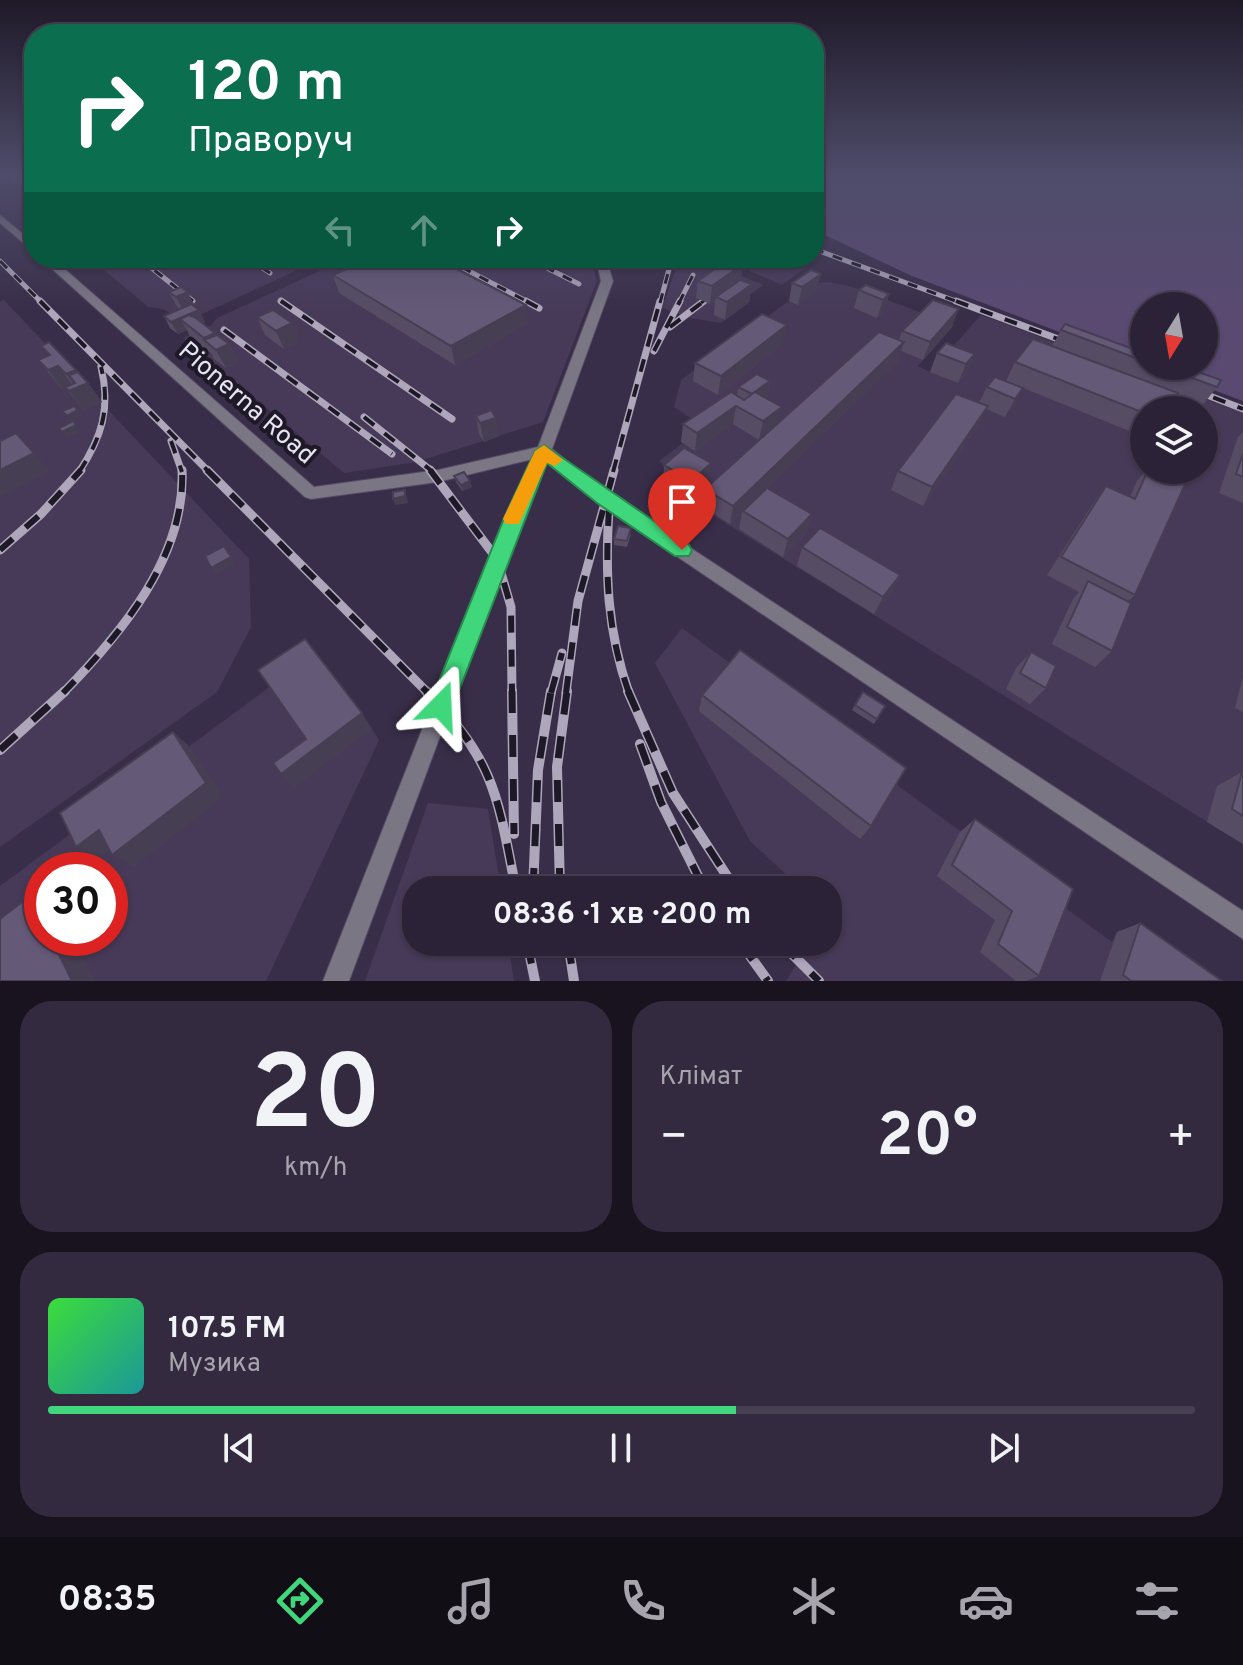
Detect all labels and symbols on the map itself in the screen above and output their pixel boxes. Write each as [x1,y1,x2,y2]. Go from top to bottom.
north arrow [1130,292,1218,380]
street label: Pionerna Road [171,335,321,473]
pin [648,468,716,550]
position arrow [399,664,483,748]
speed limit sign: 30 [24,852,128,956]

